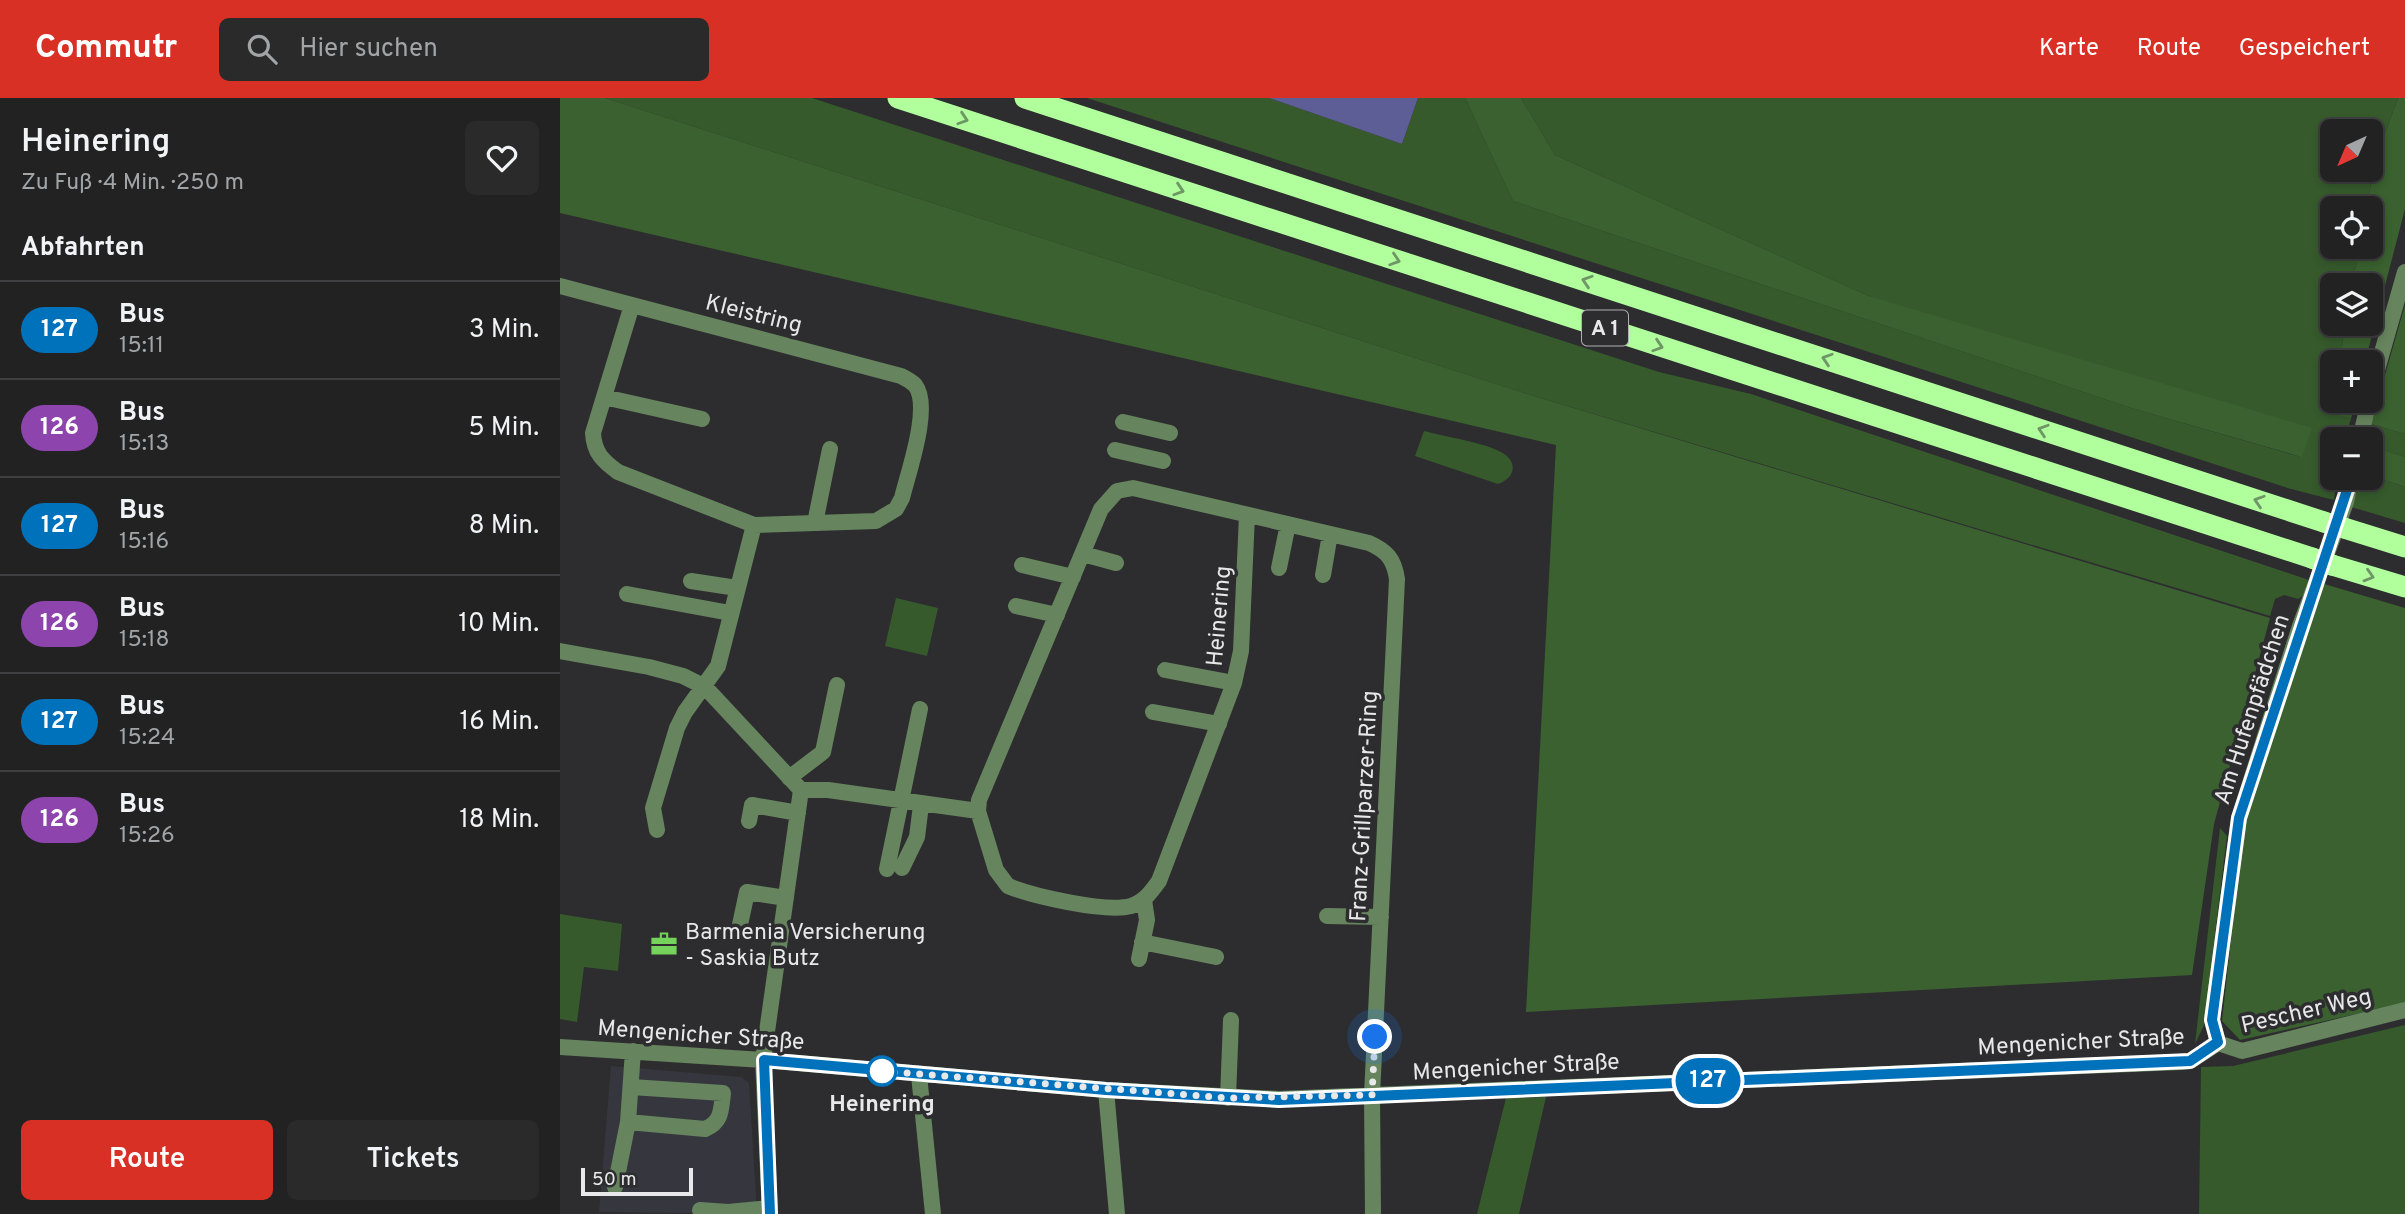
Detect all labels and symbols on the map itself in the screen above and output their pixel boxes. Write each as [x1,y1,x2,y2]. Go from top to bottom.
one-way arrow [956,111,968,125]
north arrow [2320,119,2384,182]
one-way arrow [1173,181,1185,196]
one-way arrow [1389,252,1401,266]
one-way arrow [1581,275,1594,289]
street label: Kleistring [702,289,805,341]
road number: A 1 [1582,310,1628,345]
one-way arrow [1651,338,1664,352]
one-way arrow [1821,353,1833,368]
one-way arrow [2037,424,2049,438]
one-way arrow [2253,495,2266,509]
street label: Heinering [1202,565,1239,668]
one-way arrow [2362,568,2374,582]
street label: Am Hufenpfädchen [2209,611,2298,809]
street label: Franz-Grillparzer-Ring [1345,690,1386,922]
place label: Barmenia Versicherung - Saskia Butz [685,919,926,974]
office icon: Barmenia Versicherung - Saskia Butz [649,929,679,959]
street label: Pescher Weg [2238,983,2375,1042]
street label: Mengenicher Straße [596,1015,805,1058]
your location [1357,1019,1392,1054]
street label: Mengenicher Straße [1977,1024,2185,1063]
street label: Mengenicher Straße [1412,1049,1620,1088]
marker: Heinering [867,1056,897,1086]
line badge: 127 [1668,1058,1748,1104]
place label: Heinering [829,1091,935,1120]
scale bar [581,1165,693,1197]

